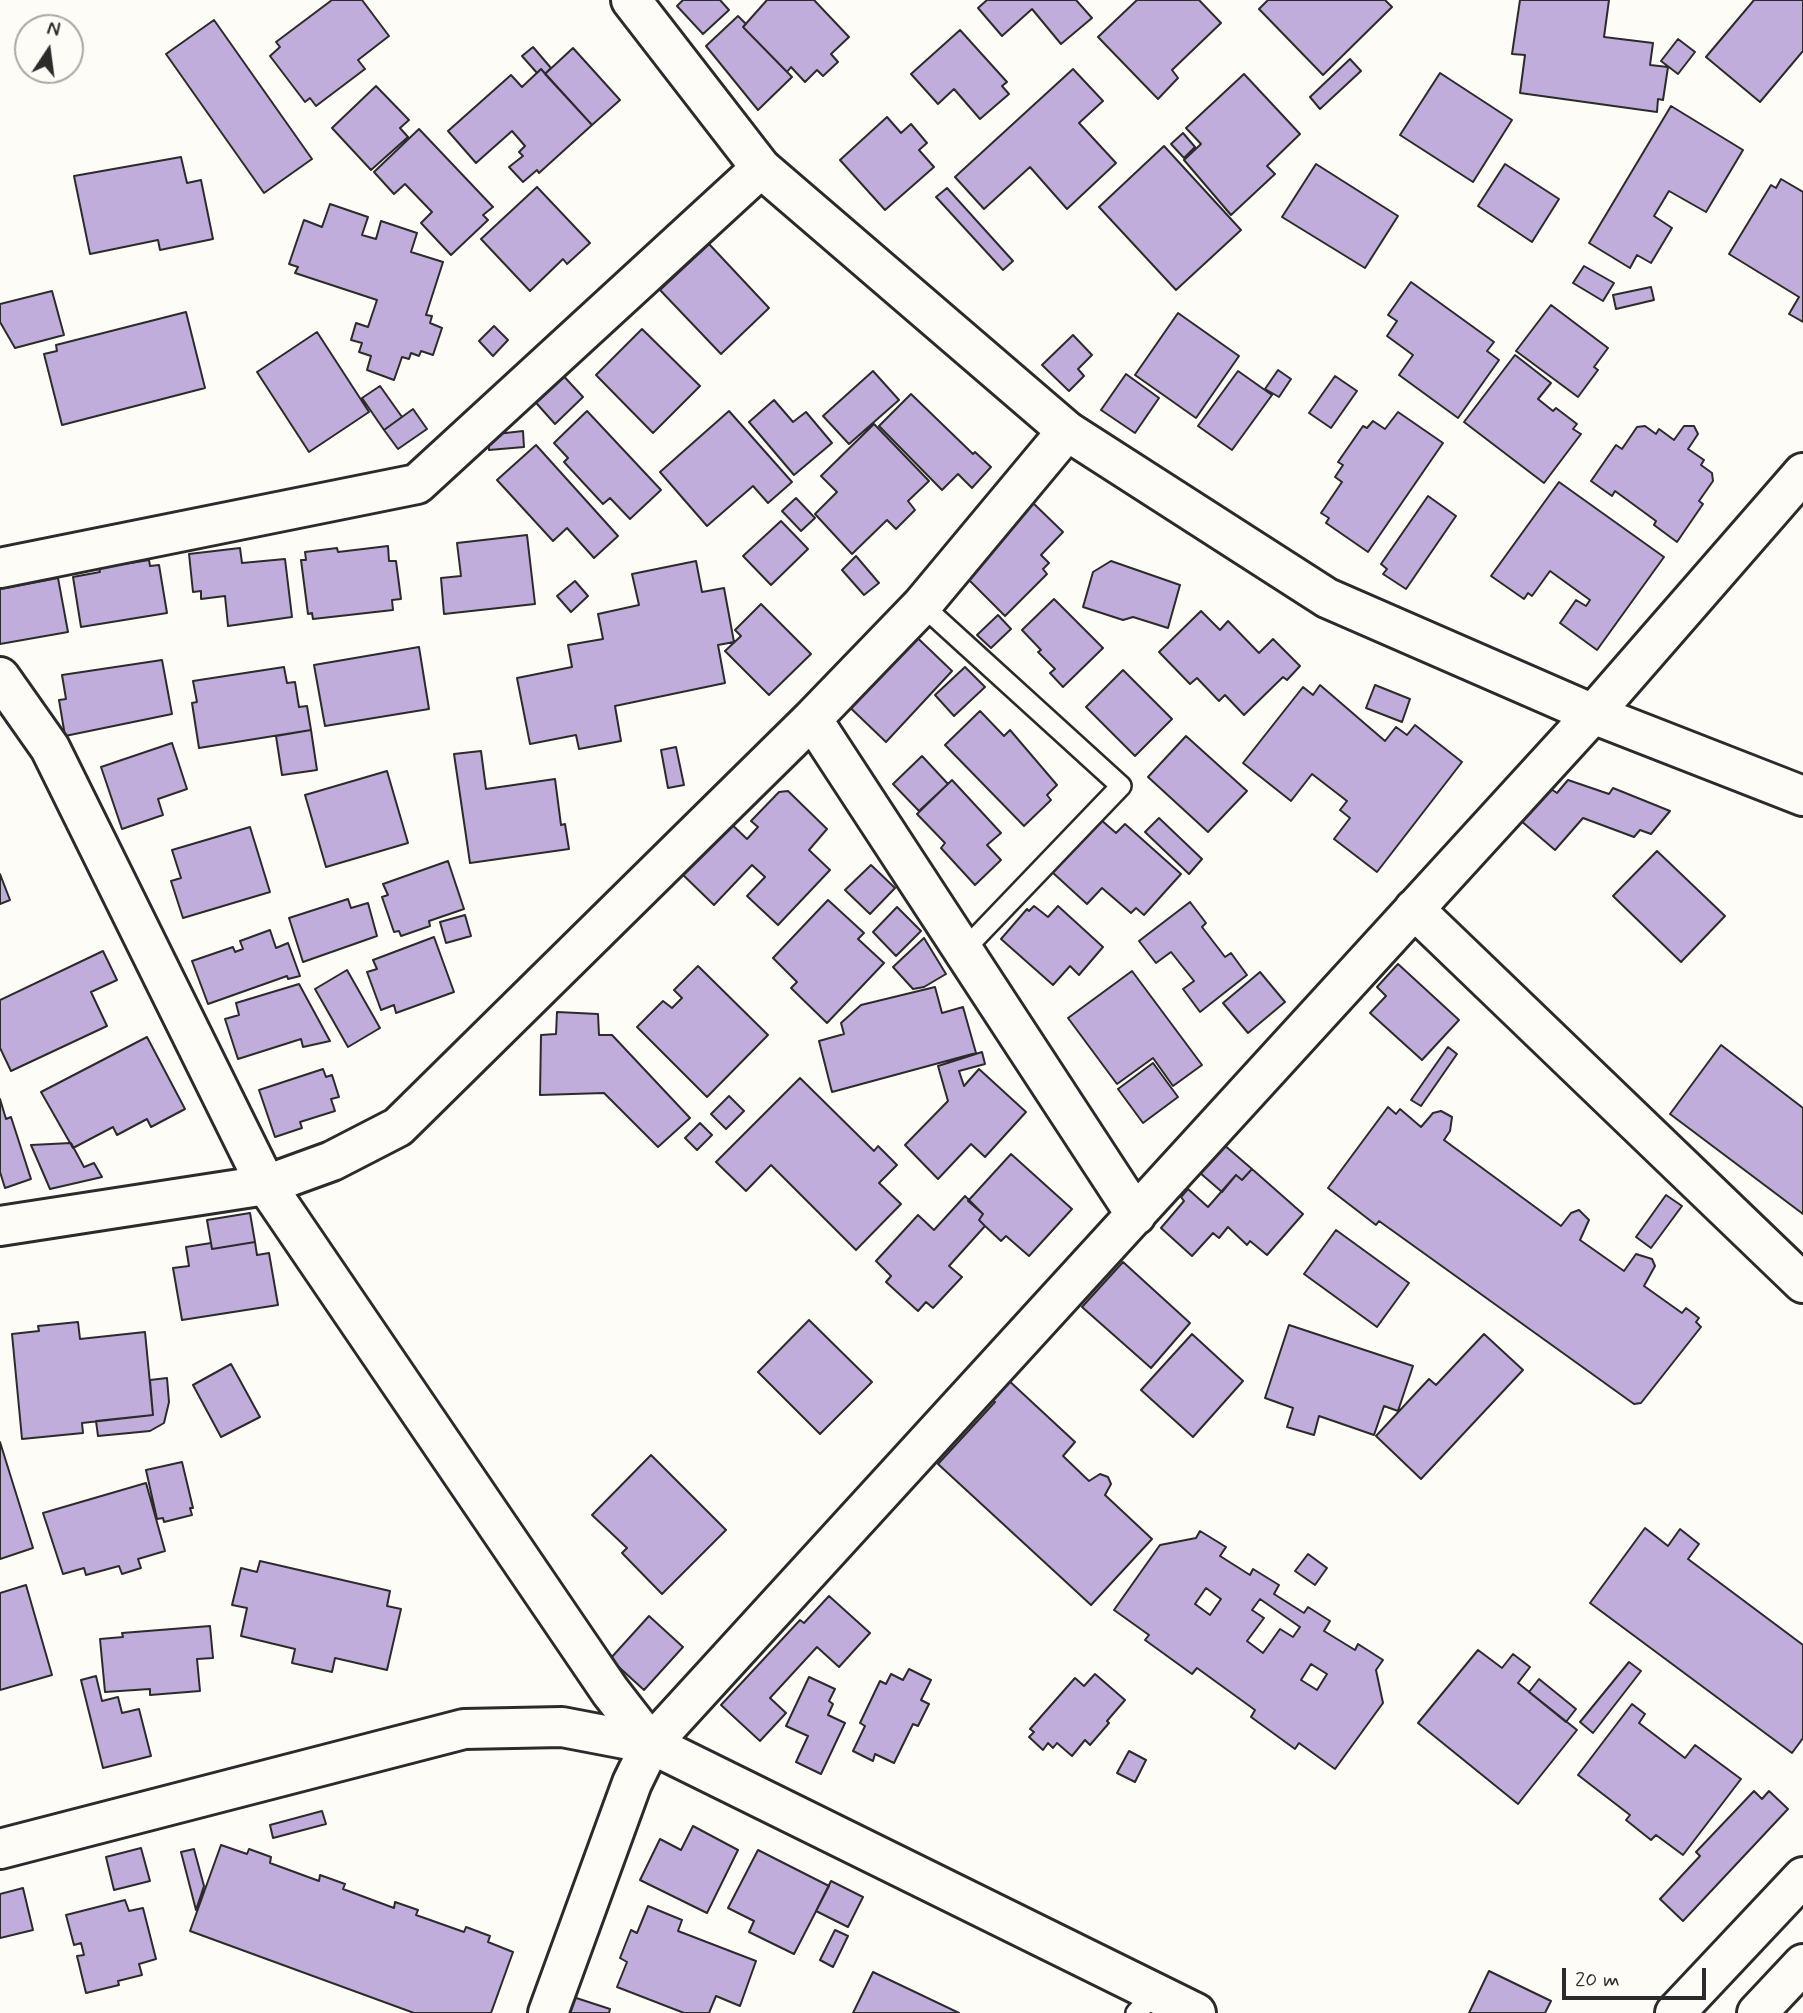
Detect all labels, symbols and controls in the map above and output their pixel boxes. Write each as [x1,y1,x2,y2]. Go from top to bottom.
north arrow [14,14,84,84]
text: N [44,16,62,44]
scale bar [1565,1954,1708,1998]
text: 20 m [1575,1966,1620,1994]

